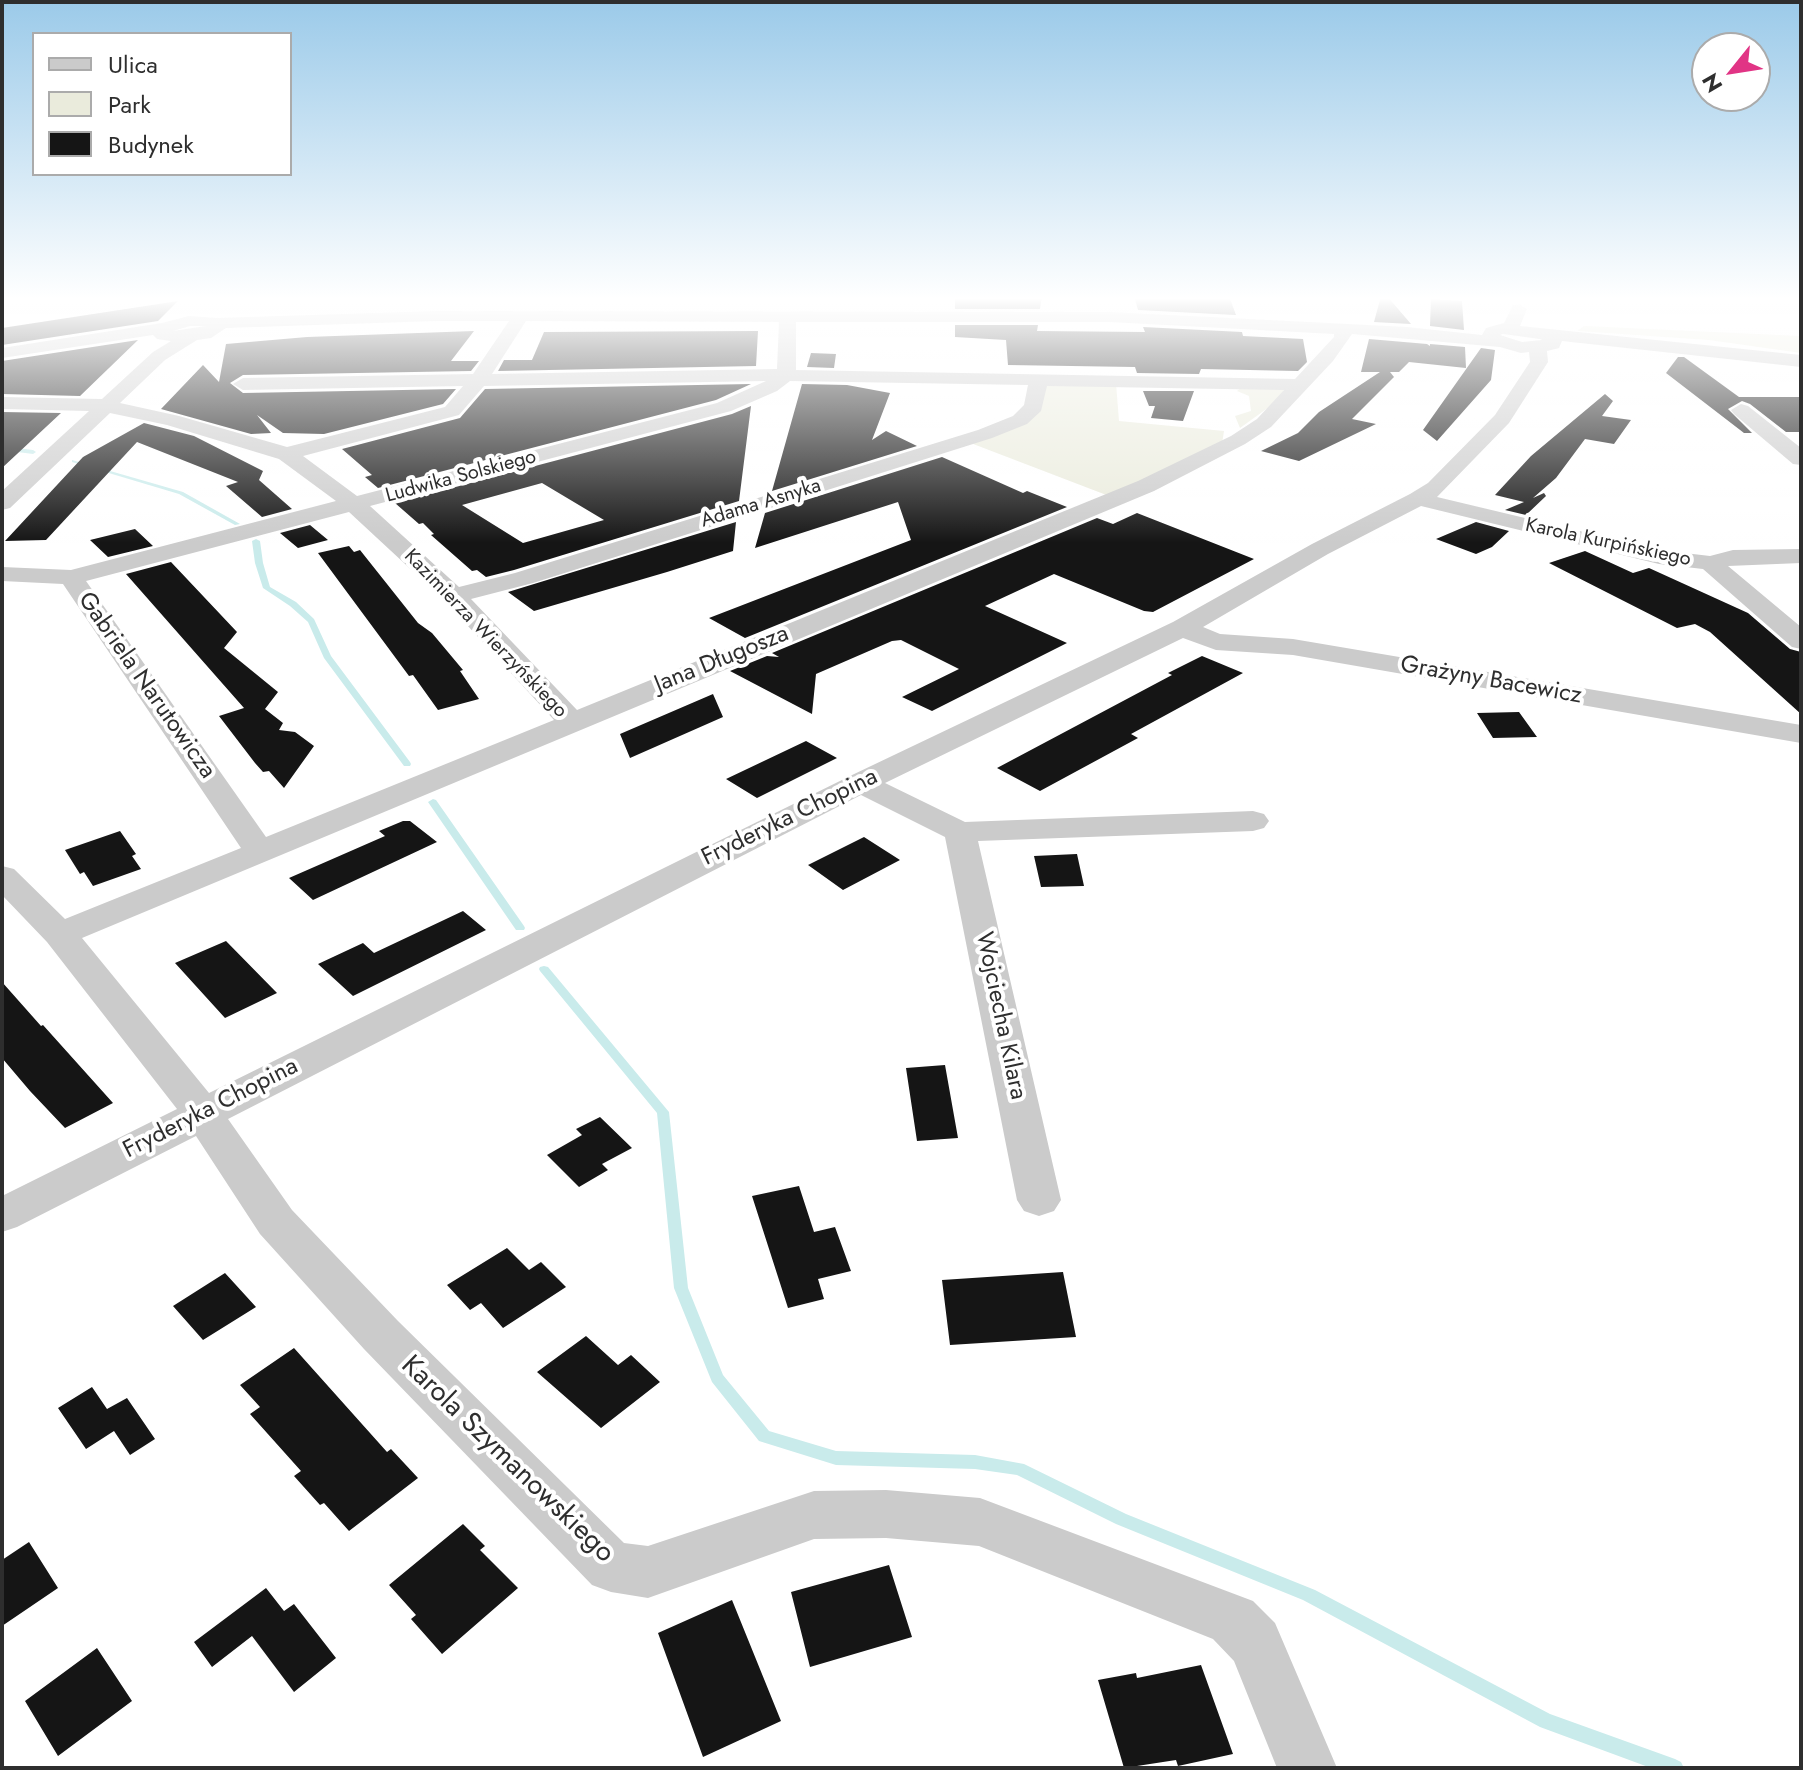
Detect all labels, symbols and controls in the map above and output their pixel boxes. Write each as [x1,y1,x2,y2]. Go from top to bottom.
legend [32,32,292,176]
north arrow [1691,32,1771,112]
text: Ulica [108,47,158,82]
text: N [1694,67,1730,99]
text: Park [108,87,151,122]
text: Budynek [108,127,194,162]
street label: Ludwika Solskiego [383,445,539,509]
street label: Adama Asnyka [698,474,824,534]
street label: Karola Kurpińskiego [1523,514,1693,572]
street label: Kazimierza Wierzyńskiego [398,545,572,723]
street label: Gabriela Narutowicza [71,587,221,785]
street label: Jana Długosza [651,620,793,700]
street label: Grażyny Bacewicz [1398,651,1584,711]
street label: Fryderyka Chopina [697,763,883,873]
street label: Wojciecha Kilara [968,930,1032,1102]
street label: Fryderyka Chopina [119,1053,303,1165]
street label: Karola Szymanowskiego [393,1349,621,1571]

